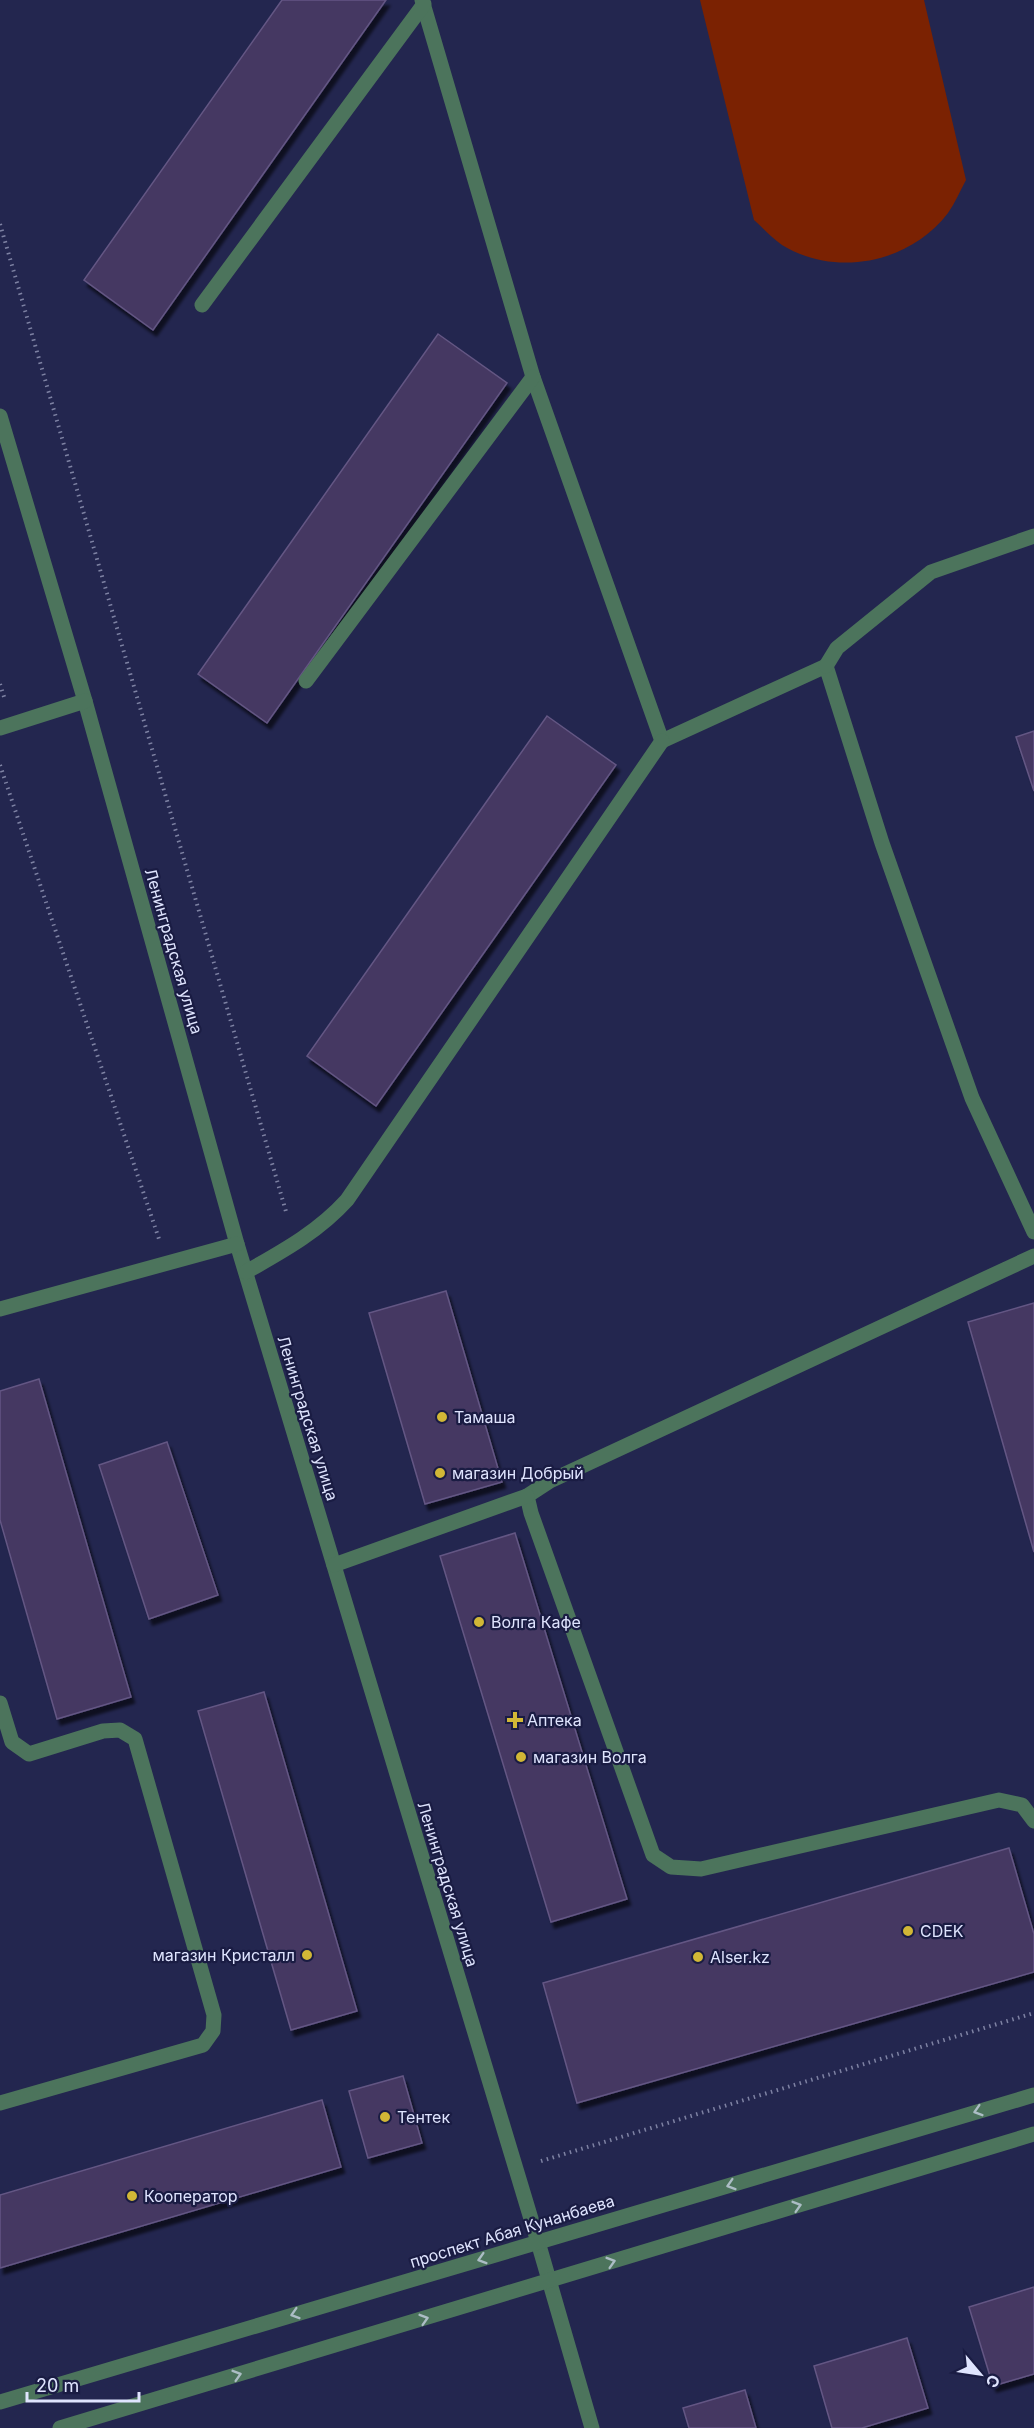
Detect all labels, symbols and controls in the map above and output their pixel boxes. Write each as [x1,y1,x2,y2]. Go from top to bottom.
street label: Ленинградская улица [141,866,207,1036]
street label: Ленинградская улица [273,1333,343,1503]
place label: Тамаша [454,1407,516,1427]
marker: Тамаша [435,1410,449,1424]
place label: магазин Добрый [452,1463,584,1483]
marker: магазин Добрый [433,1466,447,1480]
place label: Волга Кафе [491,1612,581,1632]
marker: Волга Кафе [472,1615,486,1629]
place label: Аптека [527,1710,582,1730]
marker: Аптека [508,1713,522,1727]
place label: магазин Волга [533,1747,647,1767]
marker: магазин Волга [514,1750,528,1764]
street label: Ленинградская улица [413,1799,483,1969]
place label: CDEK [920,1921,964,1941]
marker: CDEK [901,1924,915,1938]
place label: магазин Кристалл [152,1945,295,1965]
place label: Alser.kz [710,1947,770,1967]
marker: магазин Кристалл [300,1948,314,1962]
marker: Alser.kz [691,1950,705,1964]
one-way arrow [973,2104,984,2116]
place label: Тентек [397,2107,450,2127]
marker: Тентек [378,2110,392,2124]
one-way arrow [726,2178,737,2190]
place label: Кооператор [144,2186,238,2206]
marker: Кооператор [125,2189,139,2203]
street label: проспект Абая Кунанбаева [407,2190,617,2272]
one-way arrow [791,2201,802,2213]
one-way arrow [477,2252,488,2264]
one-way arrow [605,2257,615,2269]
one-way arrow [290,2307,301,2319]
one-way arrow [418,2313,429,2326]
north arrow [950,2344,1010,2404]
scale bar [27,2365,140,2403]
one-way arrow [231,2370,242,2382]
text: С [981,2371,1005,2391]
text: 20 m [36,2375,79,2396]

